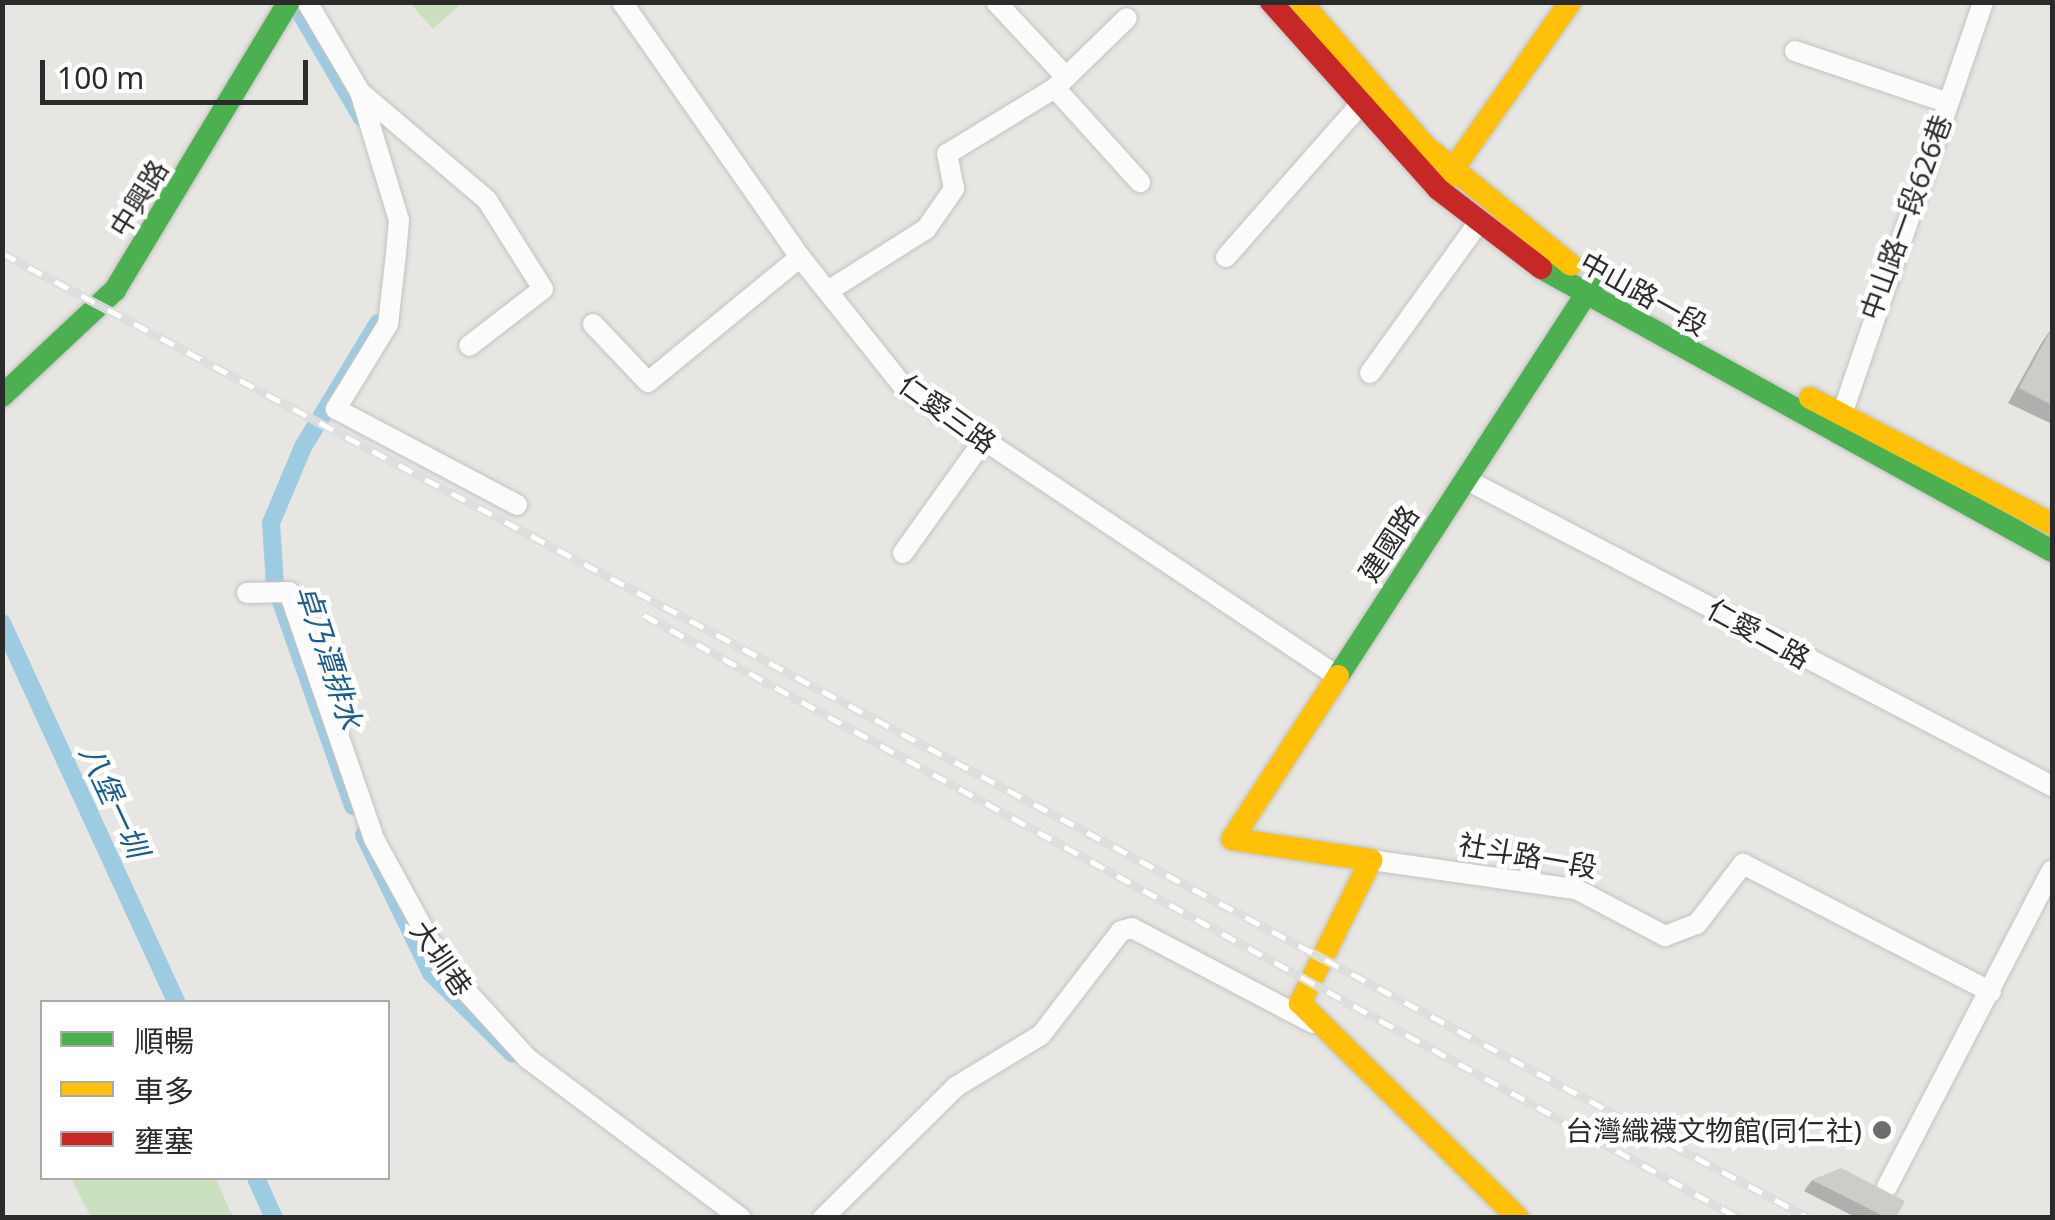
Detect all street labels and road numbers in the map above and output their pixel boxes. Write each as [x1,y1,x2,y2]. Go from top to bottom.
street label: 中山路一段626巷 [1852,110,1958,324]
street label: 中興路 [101,153,175,243]
street label: 中山路一段 [1575,244,1713,342]
street label: 仁愛三路 [893,366,1003,460]
street label: 建國路 [1351,499,1425,587]
street label: 仁愛二路 [1702,591,1816,675]
street label: 社斗路一段 [1456,826,1600,884]
street label: 大圳巷 [404,914,480,1002]

